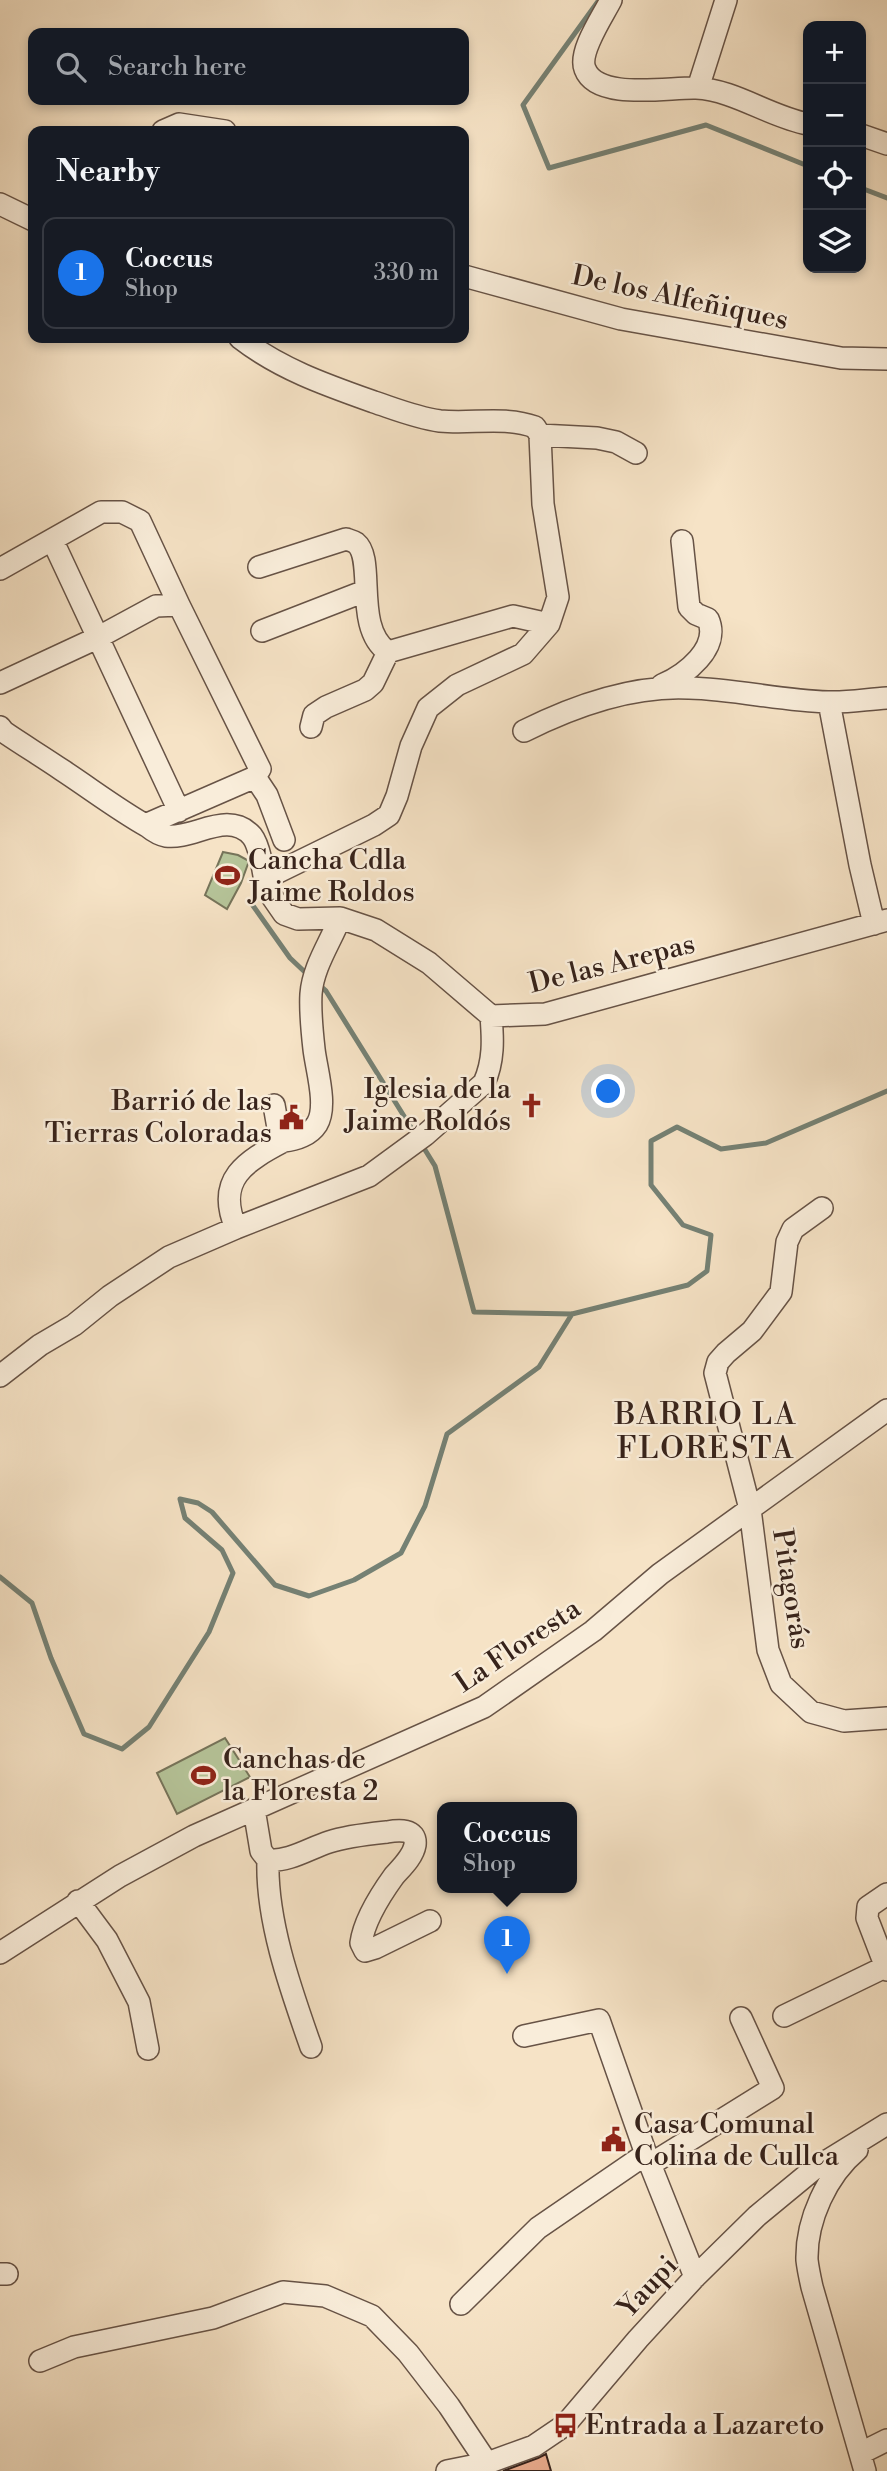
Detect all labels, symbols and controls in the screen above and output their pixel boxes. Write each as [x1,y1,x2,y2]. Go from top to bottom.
map controls [803,21,866,273]
button: + [803,21,866,84]
search box [28,28,469,105]
icon: search [52,48,90,86]
text: Search here [108,51,247,83]
button: − [803,84,866,147]
button: locate [803,147,866,210]
text: Nearby [56,153,160,191]
button: layers [803,210,866,273]
text: Coccus [125,243,213,275]
street label: De los Alfeñiques [569,258,791,338]
text: 1 [75,259,87,287]
text: 330 m [373,259,439,287]
text: Shop [125,275,178,303]
place label: Cancha Cdla Jaime Roldos [247,843,415,910]
sports icon: Cancha Cdla Jaime Roldos [214,862,242,890]
street label: De las Arepas [525,926,699,1002]
place label: Iglesia de la Jaime Roldós [343,1072,512,1139]
your location [591,1074,625,1108]
place label: Barrió de las Tierras Coloradas [45,1084,272,1151]
church icon: Iglesia de la Jaime Roldós [517,1091,545,1119]
public building icon: Barrió de las Tierras Coloradas [278,1103,306,1131]
district label: BARRIO LA FLORESTA [614,1396,797,1468]
street label: Pitagorás [764,1526,818,1652]
street label: La Floresta [449,1591,588,1701]
place label: Canchas de la Floresta 2 [223,1742,378,1809]
sports icon: Canchas de la Floresta 2 [189,1761,217,1789]
popup [437,1802,577,1893]
text: Coccus [463,1818,551,1850]
text: Shop [463,1850,516,1878]
pin: 1 [484,1916,530,1974]
place label: Casa Comunal Colina de Cullca [634,2107,840,2174]
public building icon: Casa Comunal Colina de Cullca [600,2126,628,2154]
street label: Yaupi [609,2249,686,2327]
place label: Entrada a Lazareto [585,2408,825,2443]
bus stop icon: Entrada a Lazareto [551,2411,579,2439]

